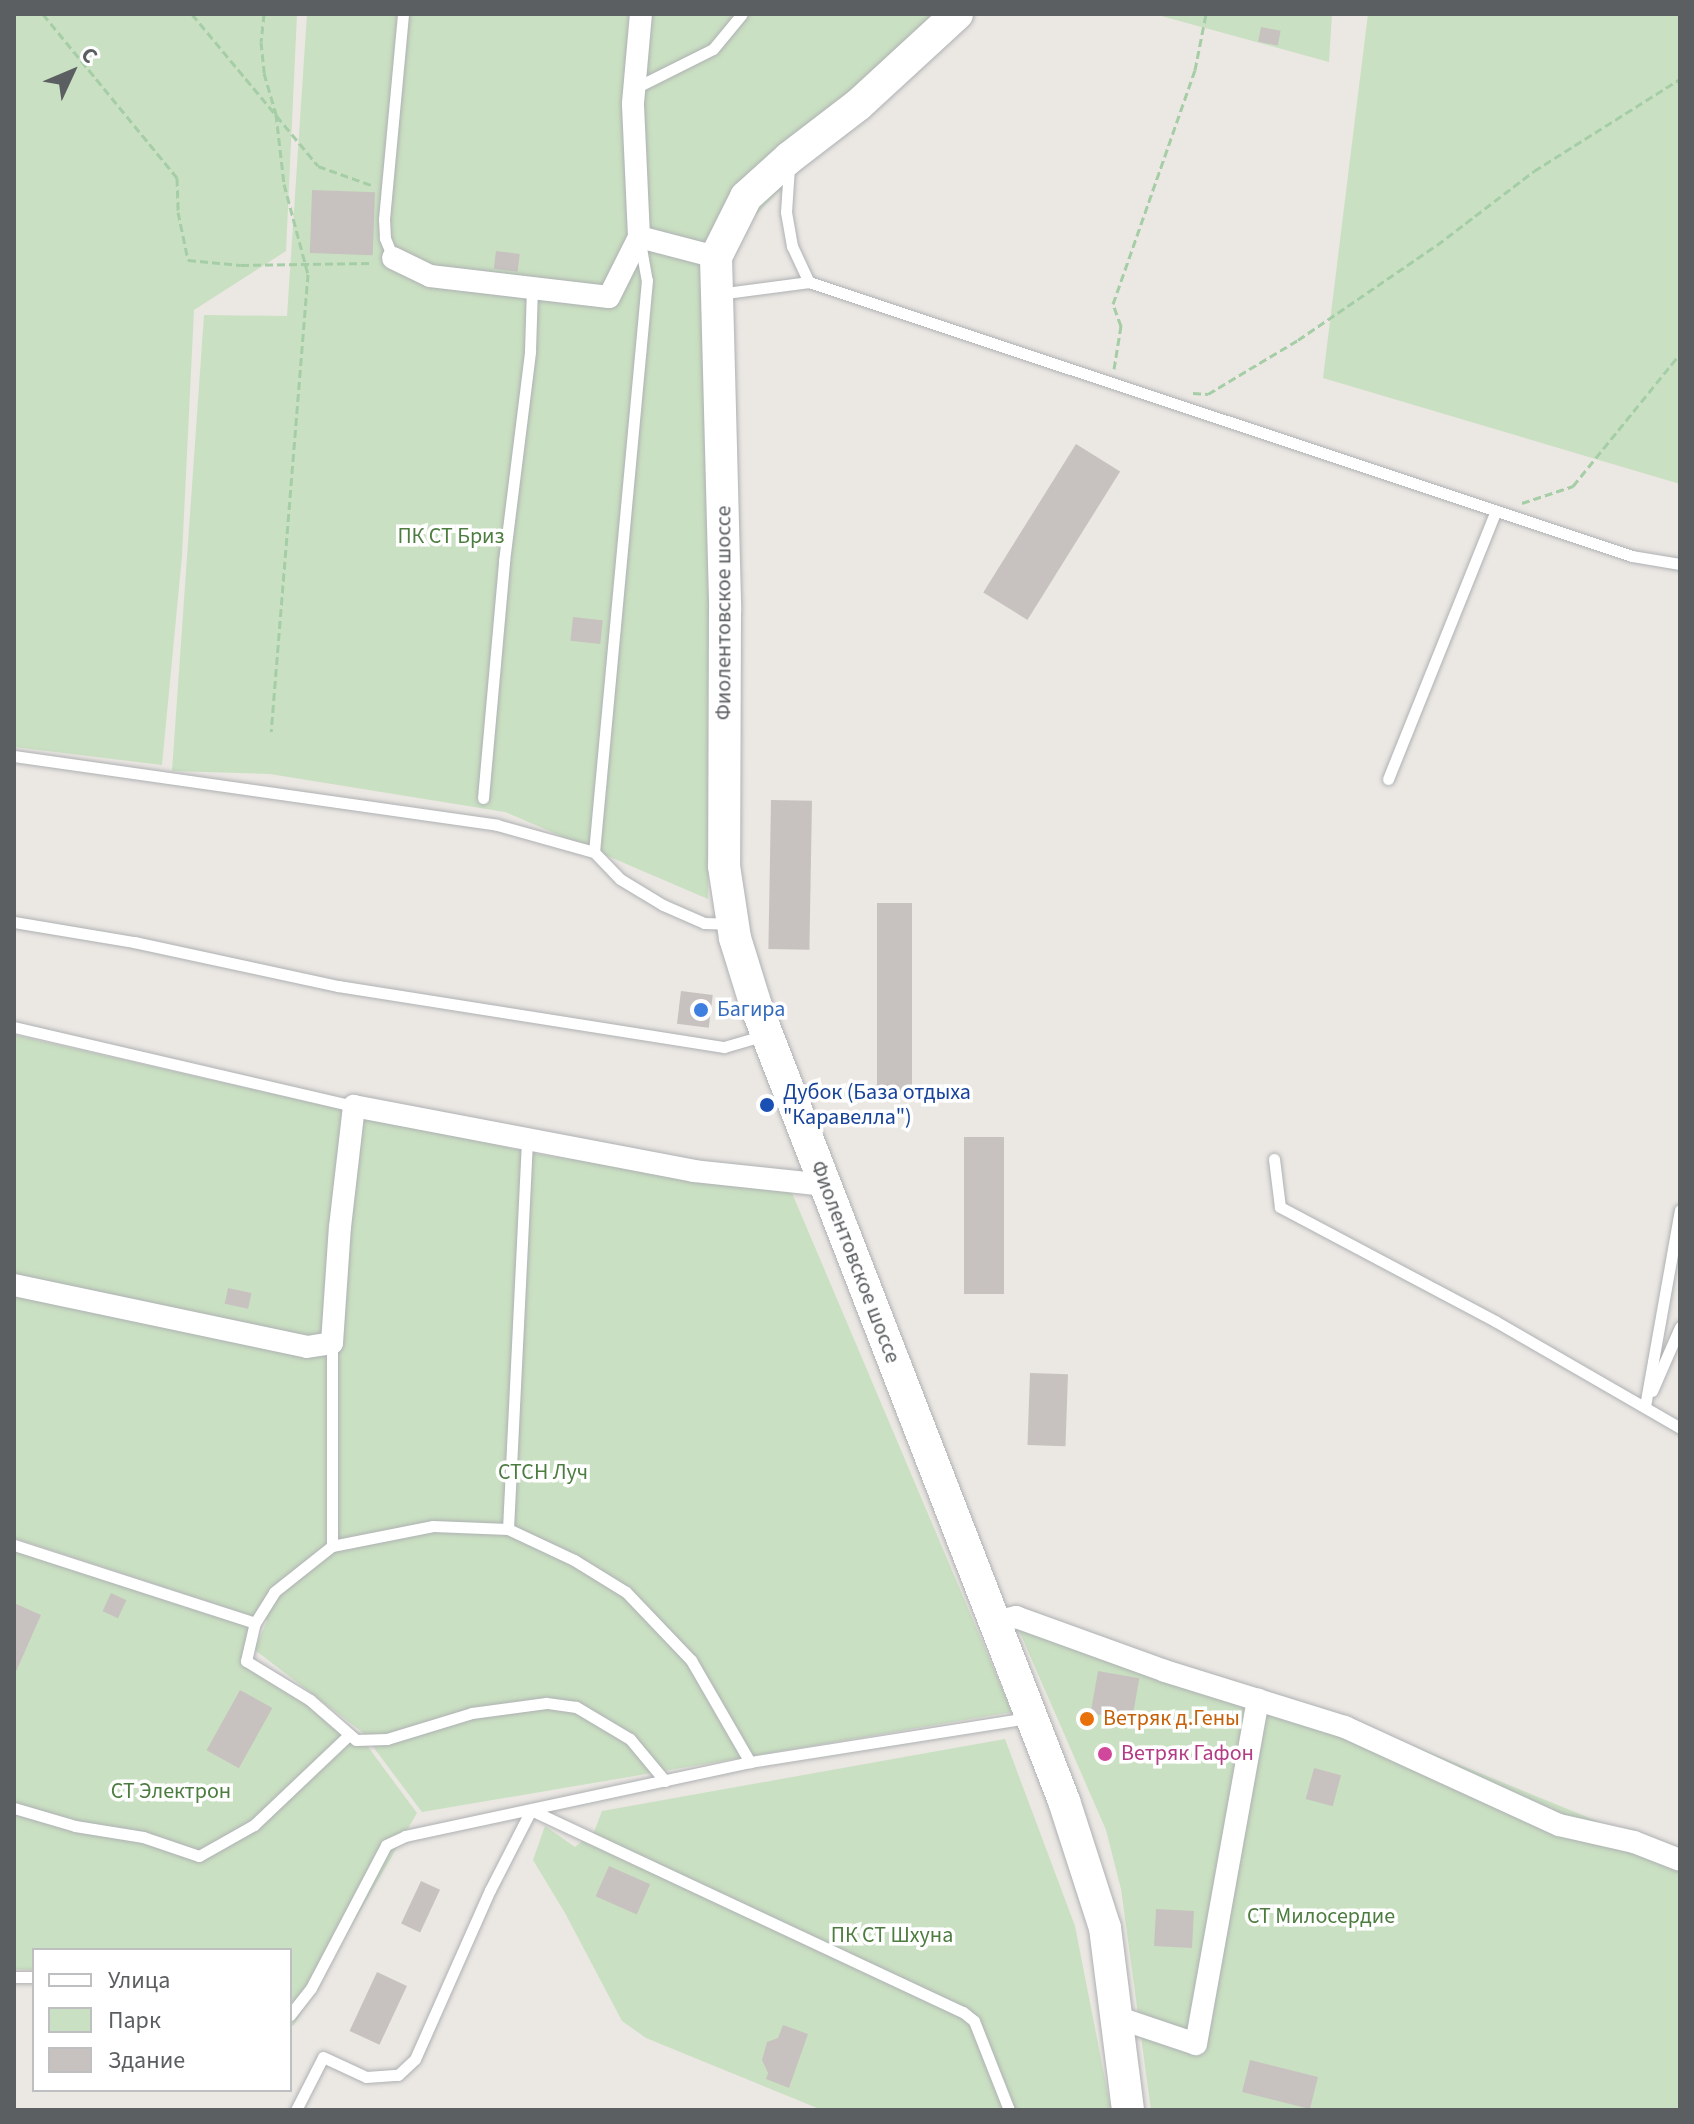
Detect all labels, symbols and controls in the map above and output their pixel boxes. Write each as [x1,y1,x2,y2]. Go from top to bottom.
north arrow [32,32,112,112]
text: С [73,40,105,71]
street label: Фиолентовское шоссе [711,506,737,720]
park label: ПК СТ Бриз [397,524,505,550]
place label: Багира [717,997,785,1023]
marker: Багира [692,1001,710,1019]
place label: Дубок (База отдыха "Каравелла") [783,1079,971,1130]
marker: Дубок (База отдыха "Каравелла") [758,1096,776,1114]
street label: Фиолентовское шоссе [804,1157,906,1367]
park label: СТСН Луч [498,1460,588,1486]
place label: Ветряк д.Гены [1103,1706,1240,1732]
marker: Ветряк д.Гены [1078,1710,1096,1728]
place label: Ветряк Гафон [1121,1741,1254,1767]
marker: Ветряк Гафон [1096,1745,1114,1763]
park label: СТ Электрон [111,1779,231,1805]
park label: СТ Милосердие [1247,1904,1395,1930]
park label: ПК СТ Шхуна [831,1923,953,1949]
legend [32,1948,292,2092]
text: Улица [108,1963,170,1998]
text: Парк [108,2003,161,2038]
text: Здание [108,2043,185,2078]

